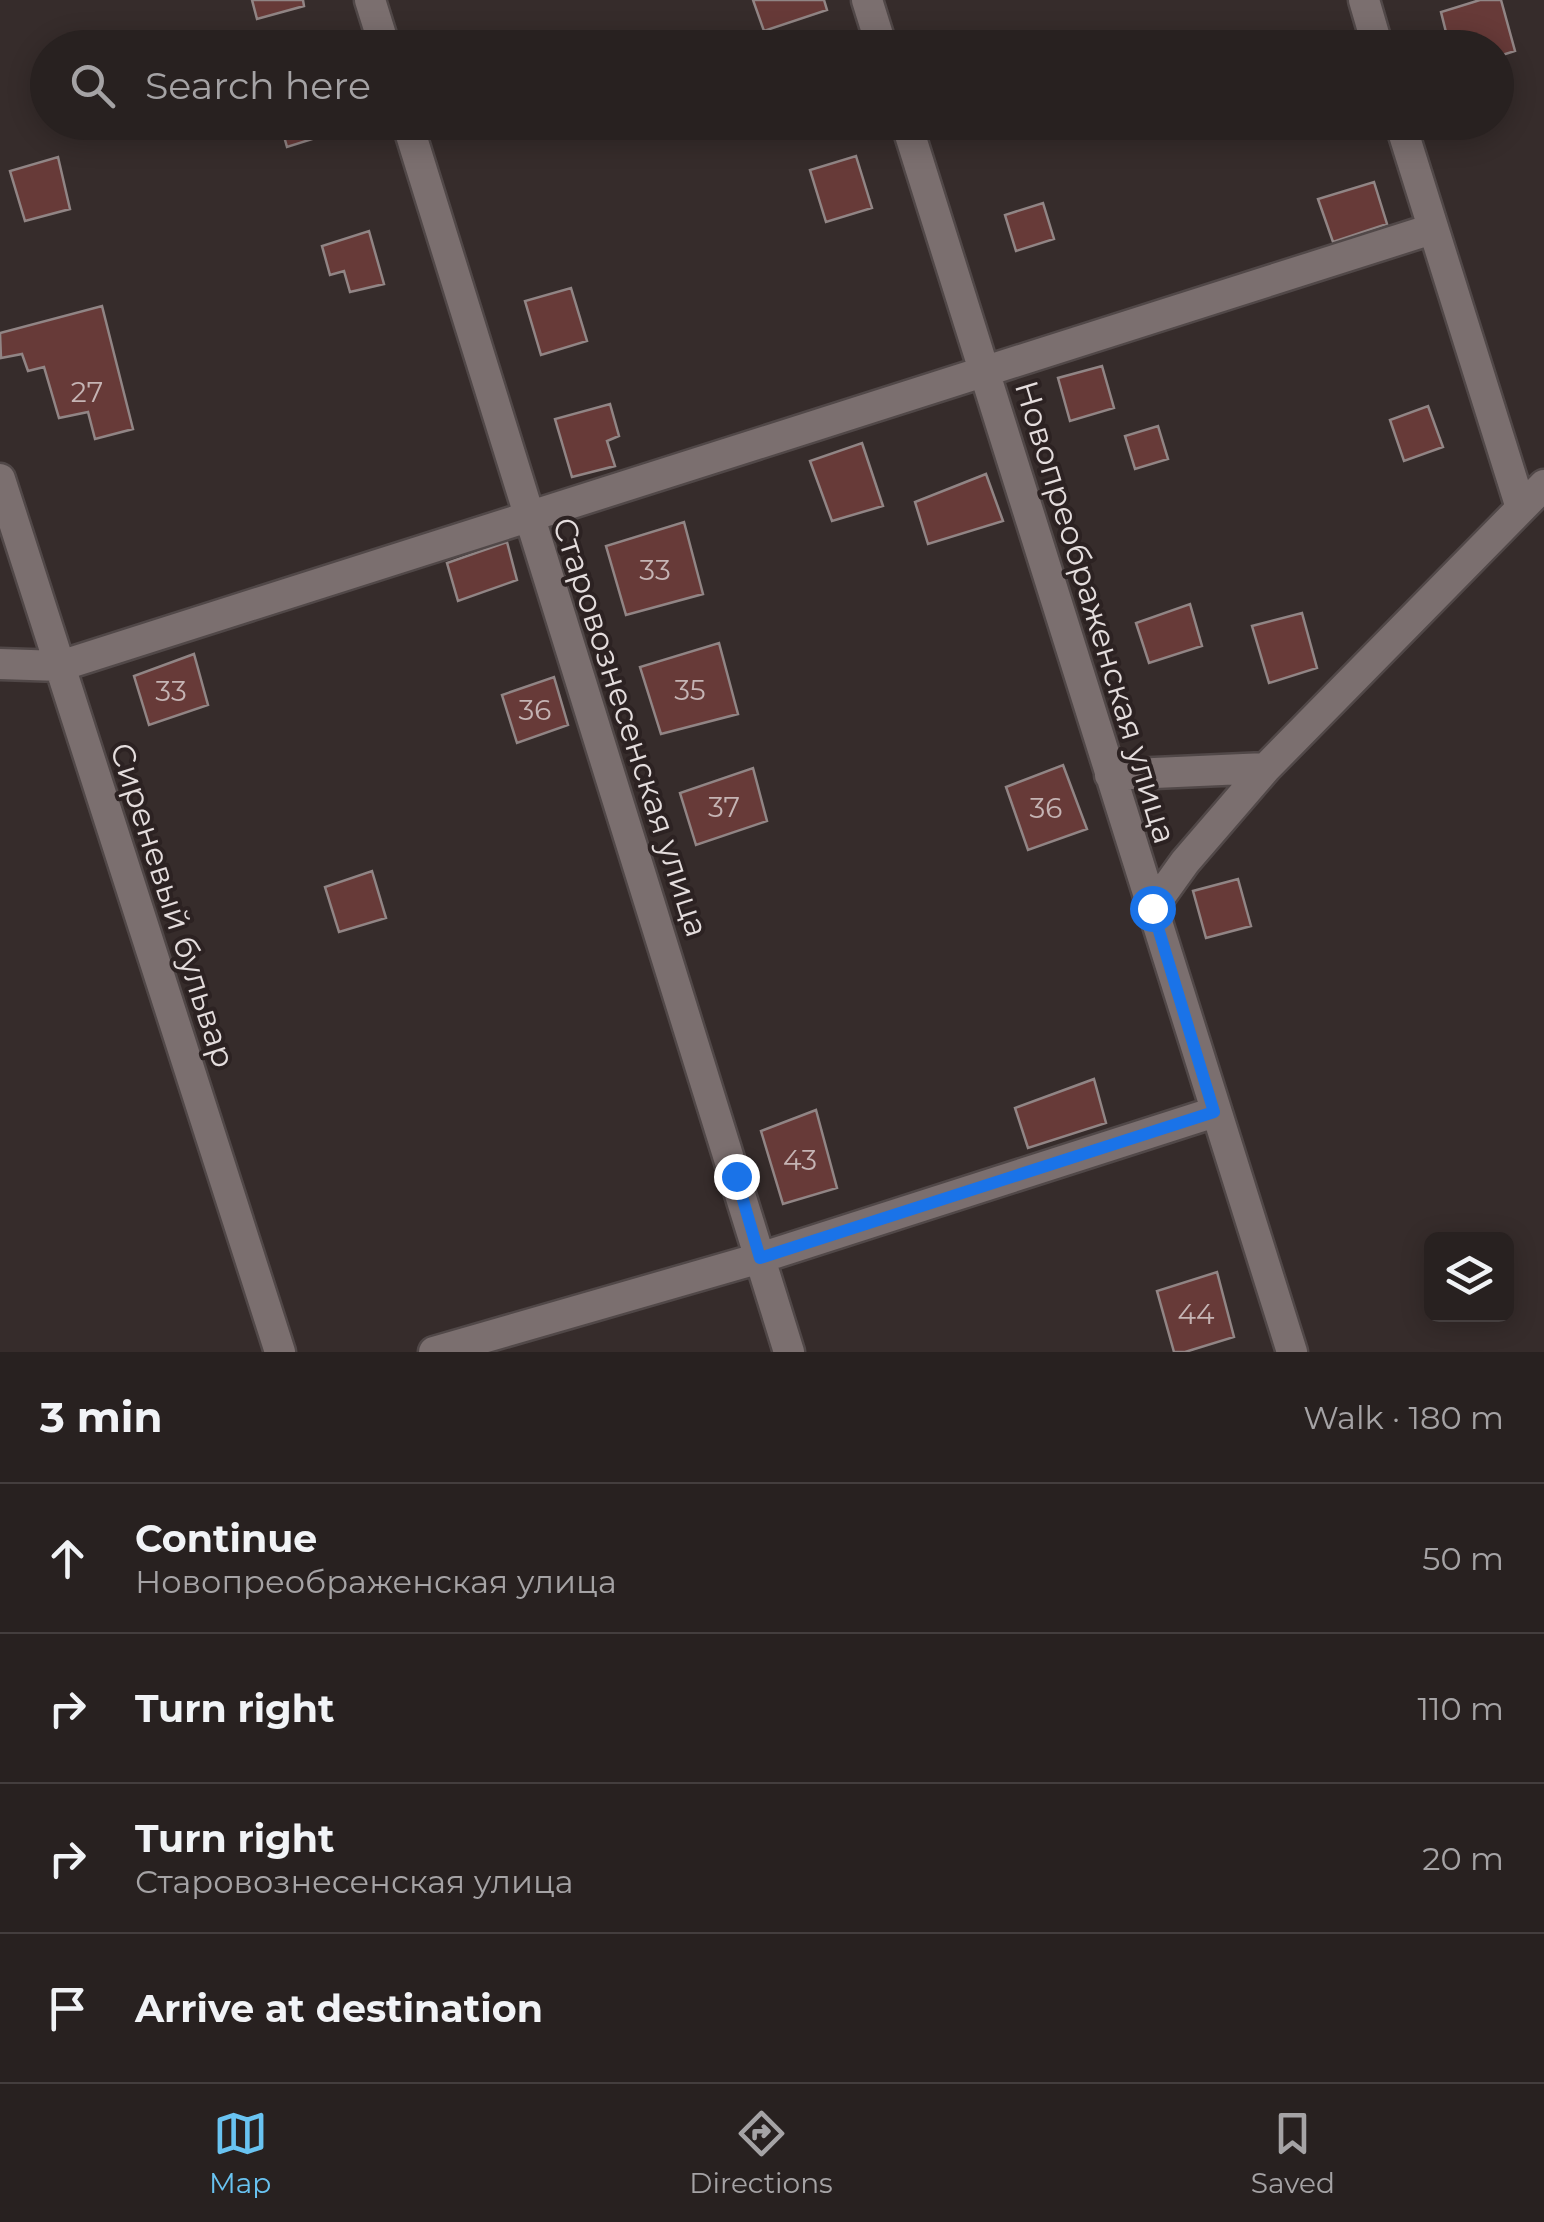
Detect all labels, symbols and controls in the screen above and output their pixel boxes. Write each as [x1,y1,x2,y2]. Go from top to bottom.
search box [30,30,1514,140]
icon: search [65,58,120,113]
text: Search here [145,62,371,109]
house number: 27 [71,375,103,409]
street label: Новопреображенская улица [1007,376,1185,848]
street label: Старовознесенская улица [545,512,717,942]
house number: 33 [639,553,671,587]
house number: 35 [674,673,706,707]
house number: 33 [155,674,187,708]
house number: 36 [519,693,551,727]
street label: Сиреневый бульвар [102,738,244,1072]
house number: 37 [708,790,740,824]
house number: 36 [1030,791,1062,825]
route start [1130,886,1176,932]
house number: 43 [783,1143,817,1177]
route end [714,1154,760,1200]
map controls [1424,1232,1514,1322]
button: layers [1424,1232,1514,1322]
house number: 44 [1177,1297,1215,1331]
text: 3 min [40,1391,162,1443]
text: Walk · 180 m [1303,1398,1504,1437]
text: Continue [135,1515,317,1562]
icon: ahead [40,1531,95,1586]
text: 50 m [1422,1539,1504,1578]
text: Новопреображенская улица [135,1562,617,1601]
icon: right [40,1681,95,1736]
text: Turn right [135,1685,334,1732]
text: 110 m [1417,1689,1504,1728]
text: Turn right [135,1815,334,1862]
icon: right [40,1831,95,1886]
text: 20 m [1422,1839,1504,1878]
text: Старовознесенская улица [135,1862,574,1901]
icon: arrive [40,1981,95,2036]
text: Arrive at destination [135,1985,543,2032]
tab: Map [209,2106,271,2200]
tab: Directions [689,2106,833,2200]
tab: Saved [1251,2106,1335,2200]

